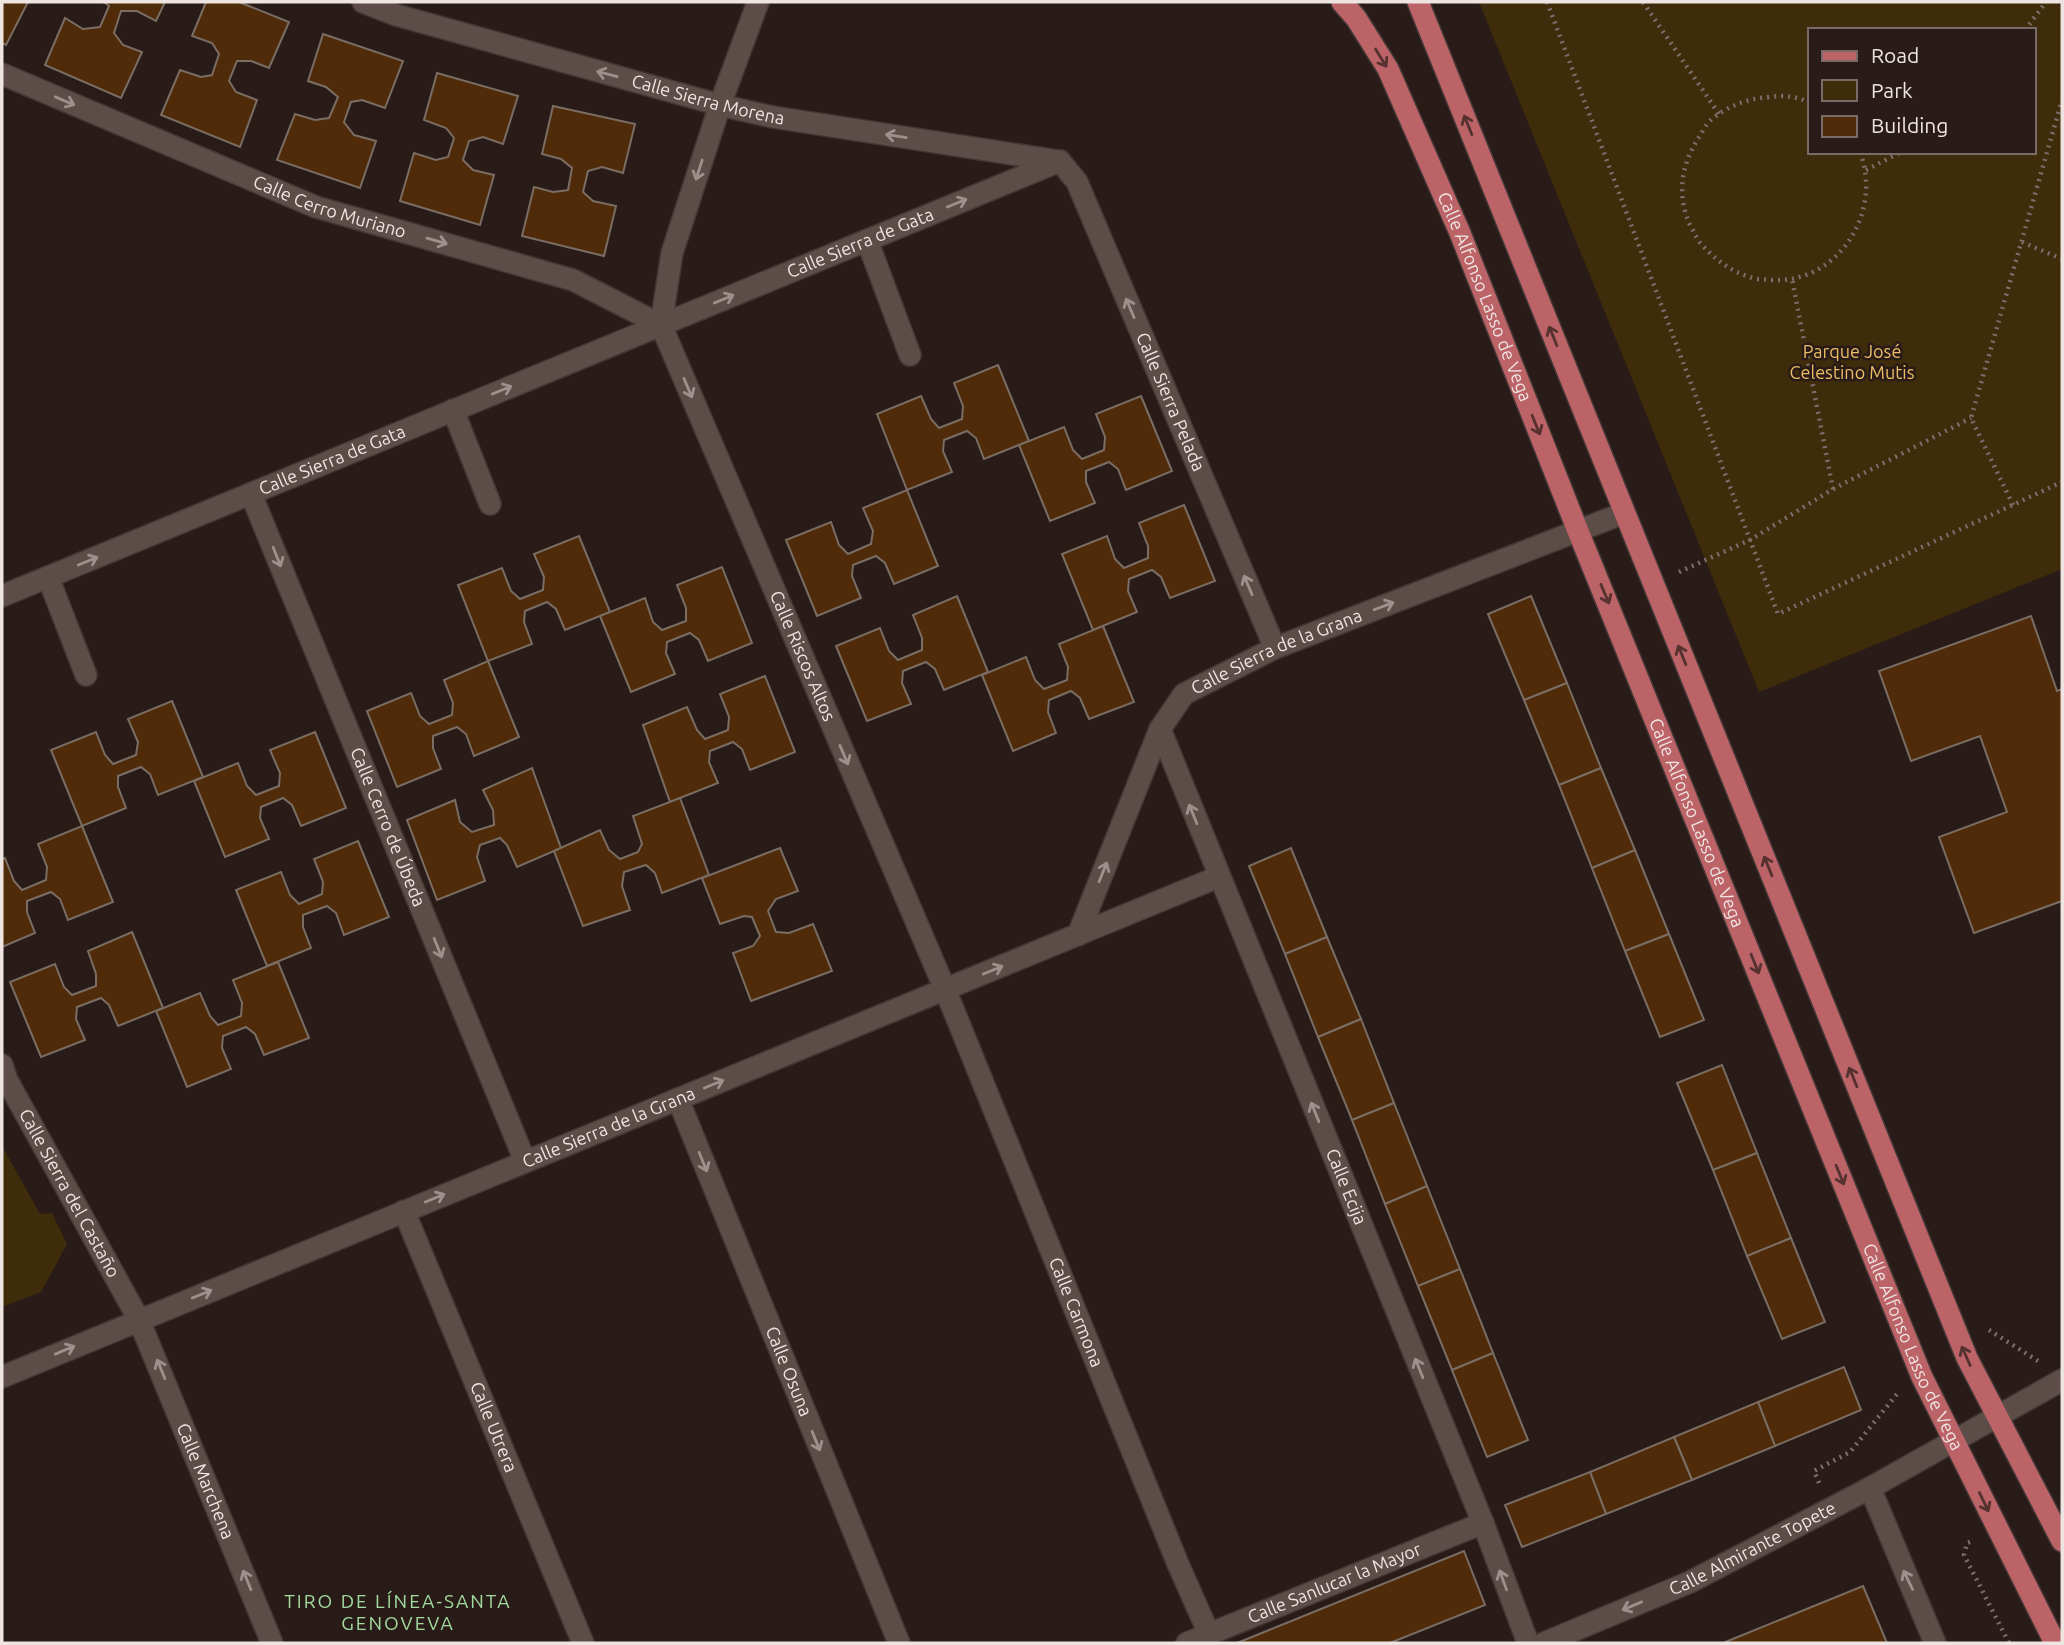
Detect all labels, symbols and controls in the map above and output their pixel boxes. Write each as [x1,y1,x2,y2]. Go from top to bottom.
legend [1808,28,2036,154]
text: Road [1871,43,1919,67]
one-way arrow [1373,48,1388,67]
one-way arrow [596,66,618,79]
street label: Calle Sierra Morena [630,70,786,128]
text: Park [1871,78,1913,102]
one-way arrow [53,95,75,108]
text: Building [1871,113,1948,137]
one-way arrow [1460,115,1473,136]
one-way arrow [885,129,908,142]
one-way arrow [691,158,704,180]
street label: Calle Cerro Muriano [251,171,409,241]
street label: Calle Alfonso Lasso de Vega [1434,189,1537,404]
one-way arrow [946,196,968,209]
street label: Calle Sierra de Gata [784,203,936,281]
one-way arrow [426,236,448,249]
one-way arrow [713,292,734,305]
one-way arrow [1123,298,1136,320]
one-way arrow [1545,326,1558,347]
street label: Calle Sierra Pelada [1133,329,1210,474]
park label: Parque José Celestino Mutis [1790,341,1915,382]
one-way arrow [682,376,695,398]
one-way arrow [491,383,512,396]
one-way arrow [1531,414,1544,436]
street label: Calle Sierra de Gata [256,420,408,498]
one-way arrow [271,545,284,567]
one-way arrow [76,553,98,566]
one-way arrow [1241,575,1254,597]
one-way arrow [1599,583,1612,604]
street label: Calle Riscos Altos [767,587,840,724]
one-way arrow [1373,599,1394,612]
street label: Calle Sierra de la Grana [1187,604,1364,698]
one-way arrow [1675,645,1688,666]
street label: Calle Alfonso Lasso de Vega [1646,715,1749,930]
one-way arrow [838,743,851,765]
street label: Calle Cerro de Úbeda [347,744,430,909]
one-way arrow [1185,804,1198,825]
one-way arrow [1760,856,1773,877]
one-way arrow [1098,861,1111,883]
one-way arrow [432,937,445,959]
one-way arrow [1749,953,1762,974]
one-way arrow [981,963,1003,976]
one-way arrow [1846,1066,1859,1088]
one-way arrow [703,1077,724,1090]
street label: Calle Sierra de la Grana [519,1082,698,1171]
one-way arrow [1307,1102,1320,1124]
street label: Calle Sierra del Castaño [16,1105,124,1280]
street label: Calle Ecija [1323,1145,1371,1227]
one-way arrow [698,1151,711,1172]
one-way arrow [1835,1163,1848,1185]
one-way arrow [424,1191,446,1204]
street label: Calle Alfonso Lasso de Vega [1860,1240,1968,1453]
street label: Calle Carmona [1046,1254,1108,1370]
one-way arrow [191,1286,213,1299]
street label: Calle Osuna [762,1323,817,1419]
one-way arrow [53,1343,75,1356]
one-way arrow [1959,1345,1972,1367]
one-way arrow [1412,1358,1425,1379]
one-way arrow [154,1359,167,1381]
street label: Calle Utrera [467,1379,522,1475]
street label: Calle Marchena [173,1420,239,1542]
one-way arrow [811,1430,824,1451]
one-way arrow [1977,1491,1991,1512]
street label: Calle Almirante Topete [1666,1497,1839,1599]
street label: Calle Sanlucar la Mayor [1244,1538,1424,1626]
one-way arrow [1496,1569,1508,1591]
one-way arrow [239,1570,252,1591]
one-way arrow [1901,1570,1915,1591]
district label: TIRO DE LÍNEA-SANTA GENOVEVA [284,1590,512,1634]
one-way arrow [1621,1601,1643,1614]

